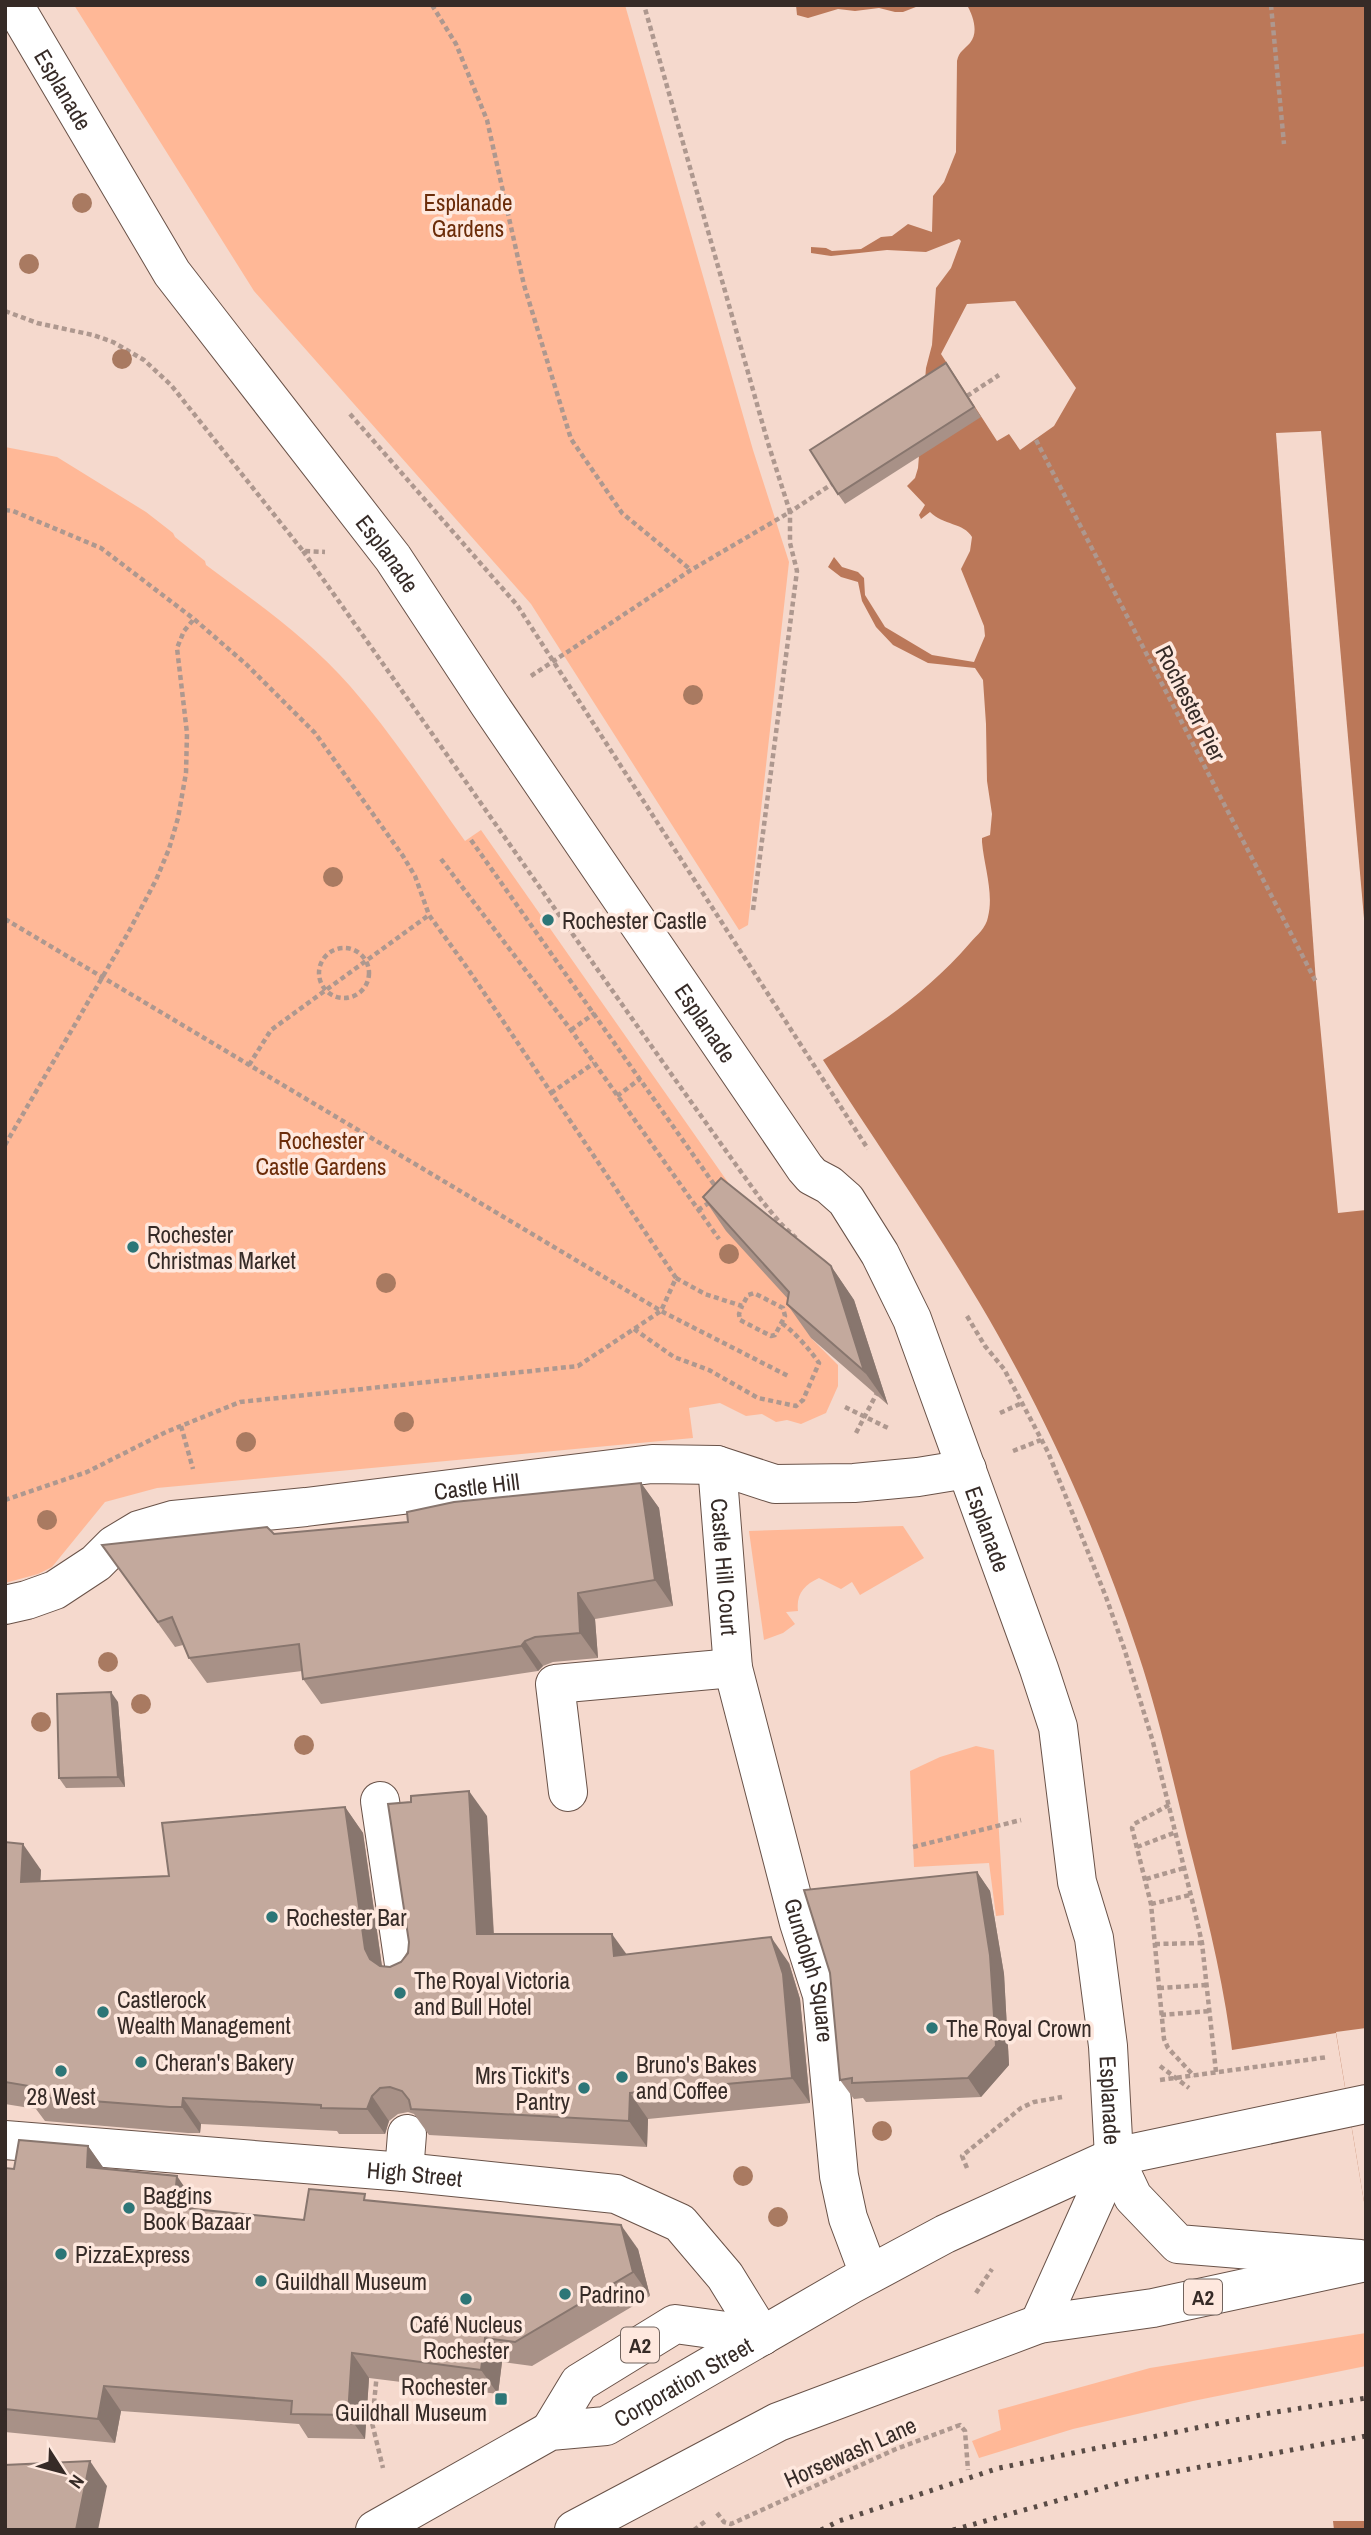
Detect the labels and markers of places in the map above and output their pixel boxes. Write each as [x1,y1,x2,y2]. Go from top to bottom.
place label: Rochester Castle [562,905,707,936]
marker: Rochester Castle [540,912,556,928]
place label: Rochester Christmas Market [147,1219,296,1276]
marker: Rochester Christmas Market [125,1239,141,1255]
place label: Rochester Bar [286,1902,407,1933]
marker: Rochester Bar [264,1909,280,1925]
place label: The Royal Victoria and Bull Hotel [414,1965,570,2022]
place label: Castlerock Wealth Management [117,1984,291,2041]
marker: The Royal Victoria and Bull Hotel [392,1985,408,2001]
marker: Castlerock Wealth Management [95,2004,111,2020]
place label: The Royal Crown [946,2013,1092,2044]
marker: The Royal Crown [924,2020,940,2036]
place label: Cheran's Bakery [155,2047,294,2078]
place label: Bruno's Bakes and Coffee [636,2049,757,2106]
marker: Cheran's Bakery [133,2054,149,2070]
place label: Mrs Tickit's Pantry [475,2060,571,2117]
marker: 28 West [53,2063,69,2079]
marker: Bruno's Bakes and Coffee [614,2069,630,2085]
marker: Mrs Tickit's Pantry [576,2080,592,2096]
place label: 28 West [27,2081,95,2112]
place label: Baggins Book Bazaar [143,2180,252,2237]
marker: Baggins Book Bazaar [121,2200,137,2216]
place label: PizzaExpress [75,2239,190,2270]
marker: PizzaExpress [53,2246,69,2262]
place label: Guildhall Museum [275,2266,427,2297]
marker: Guildhall Museum [253,2273,269,2289]
place label: Padrino [579,2279,645,2310]
marker: Padrino [557,2286,573,2302]
marker: Café Nucleus Rochester [458,2291,474,2307]
place label: Café Nucleus Rochester [409,2309,523,2366]
place label: Rochester Guildhall Museum [335,2371,488,2428]
marker: Rochester Guildhall Museum [493,2391,509,2407]

